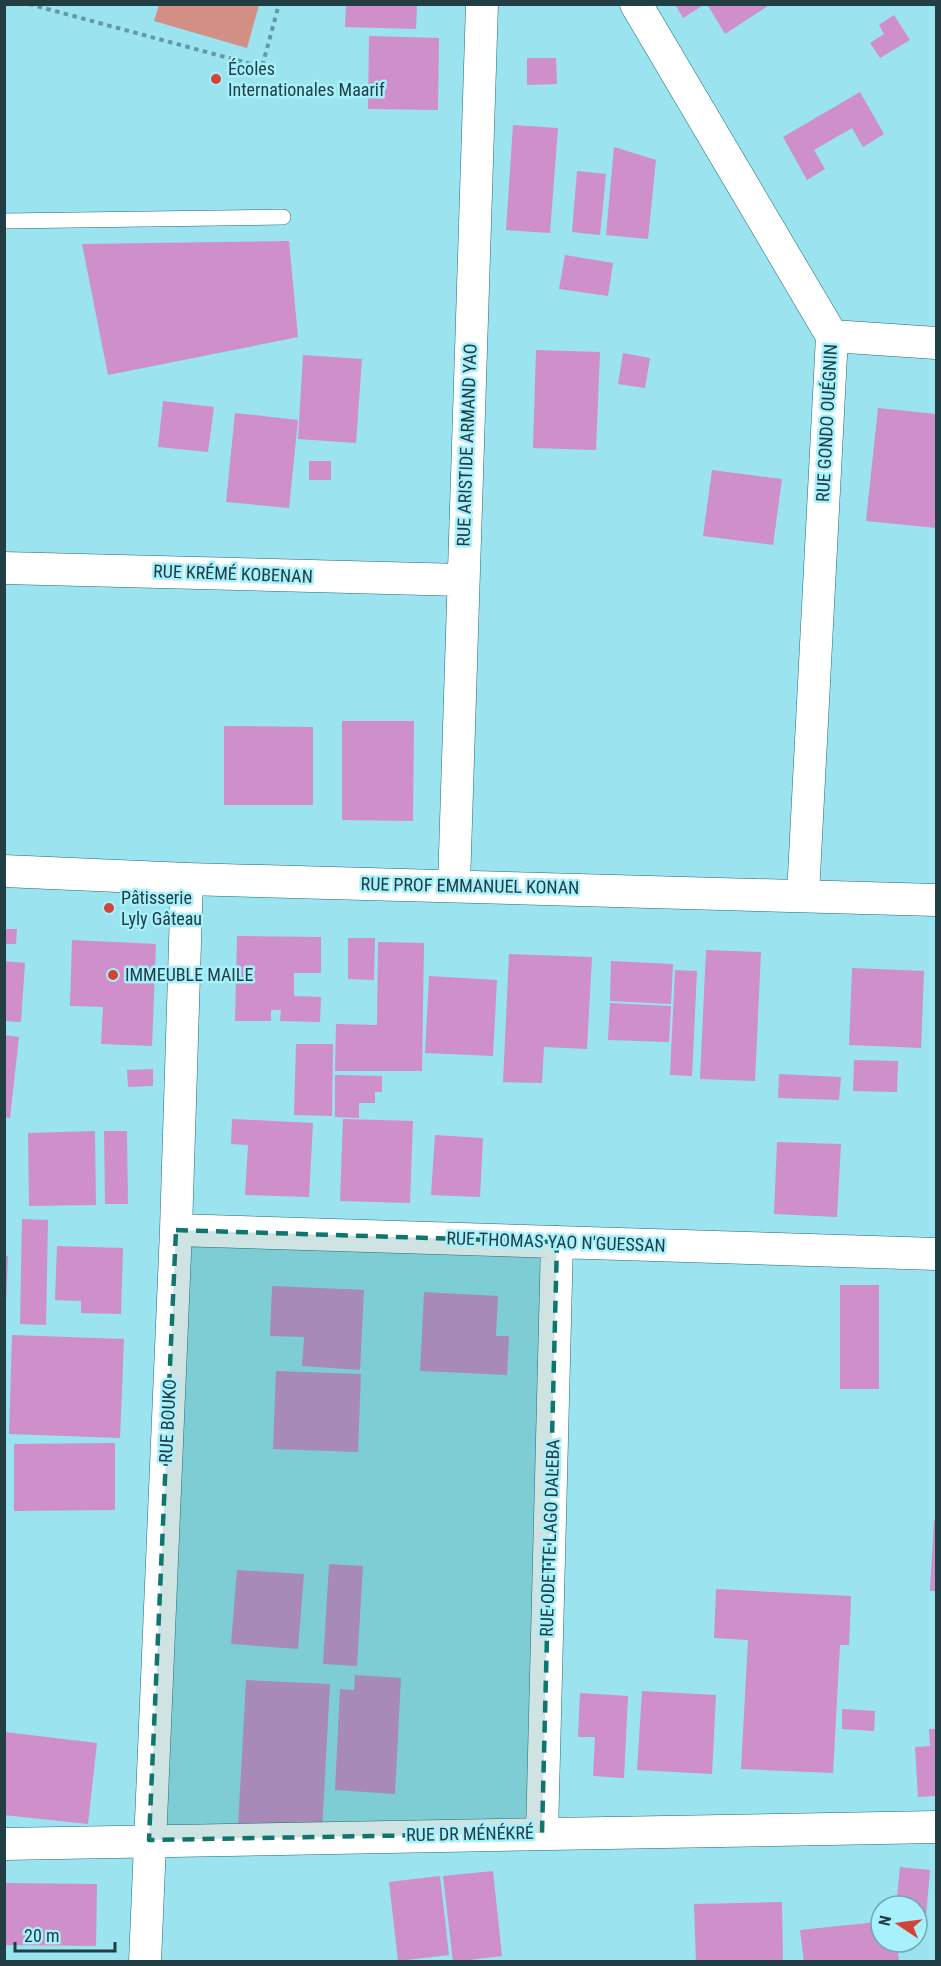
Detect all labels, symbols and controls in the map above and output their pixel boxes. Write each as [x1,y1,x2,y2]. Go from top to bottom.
place label: Écoles Internationales Maarif [228,58,385,100]
marker: Écoles Internationales Maarif [209,72,223,86]
street label: RUE ARISTIDE ARMAND YAO [452,343,481,547]
street label: RUE GONDO OUÉGNIN [812,344,841,502]
street label: RUE KRÉMÉ KOBENAN [153,560,313,587]
street label: RUE PROF EMMANUEL KONAN [361,873,580,898]
place label: Pâtisserie Lyly Gâteau [121,887,202,929]
marker: Pâtisserie Lyly Gâteau [102,901,116,915]
place label: IMMEUBLE MAILE [125,964,253,985]
marker: IMMEUBLE MAILE [106,968,120,982]
street label: RUE THOMAS YAO N'GUESSAN [446,1227,666,1256]
street label: RUE BOUKO [155,1379,180,1463]
street label: RUE ODETTE LAGO DALEBA [536,1438,563,1637]
street label: RUE DR MÉNÉKRÉ [406,1822,534,1845]
north arrow [869,1894,929,1954]
text: N [875,1914,895,1928]
scale bar [15,1915,116,1953]
text: 20 m [24,1925,59,1946]

